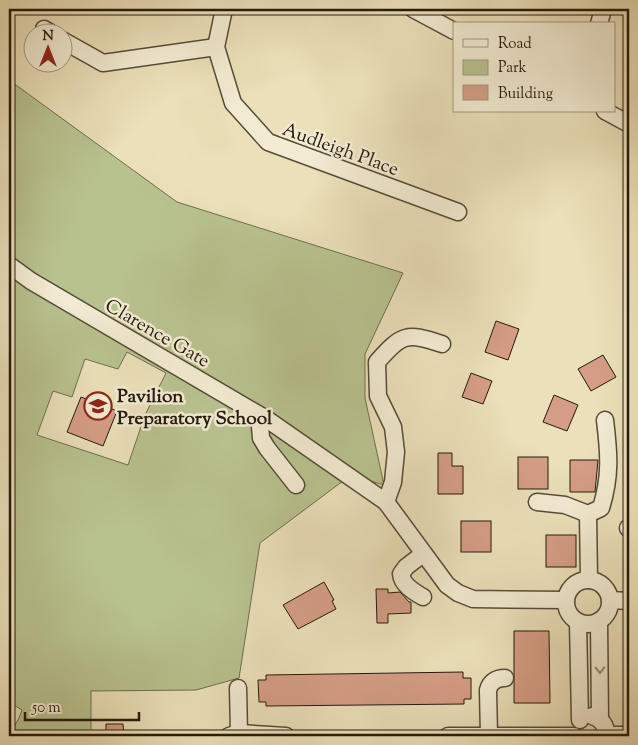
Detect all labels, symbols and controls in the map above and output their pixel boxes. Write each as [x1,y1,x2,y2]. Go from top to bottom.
north arrow [22,22,72,72]
legend [453,22,616,112]
text: N [42,27,54,47]
text: Road [498,34,532,55]
text: Park [498,58,527,79]
text: Building [498,84,553,105]
street label: Audleigh Place [278,117,402,184]
street label: Clarence Gate [99,293,214,375]
place label: Pavilion Preparatory School [117,384,273,433]
school or university icon: Pavilion Preparatory School [83,391,113,421]
one-way arrow [594,666,605,674]
scale bar [25,690,139,722]
text: 50 m [31,698,61,719]

